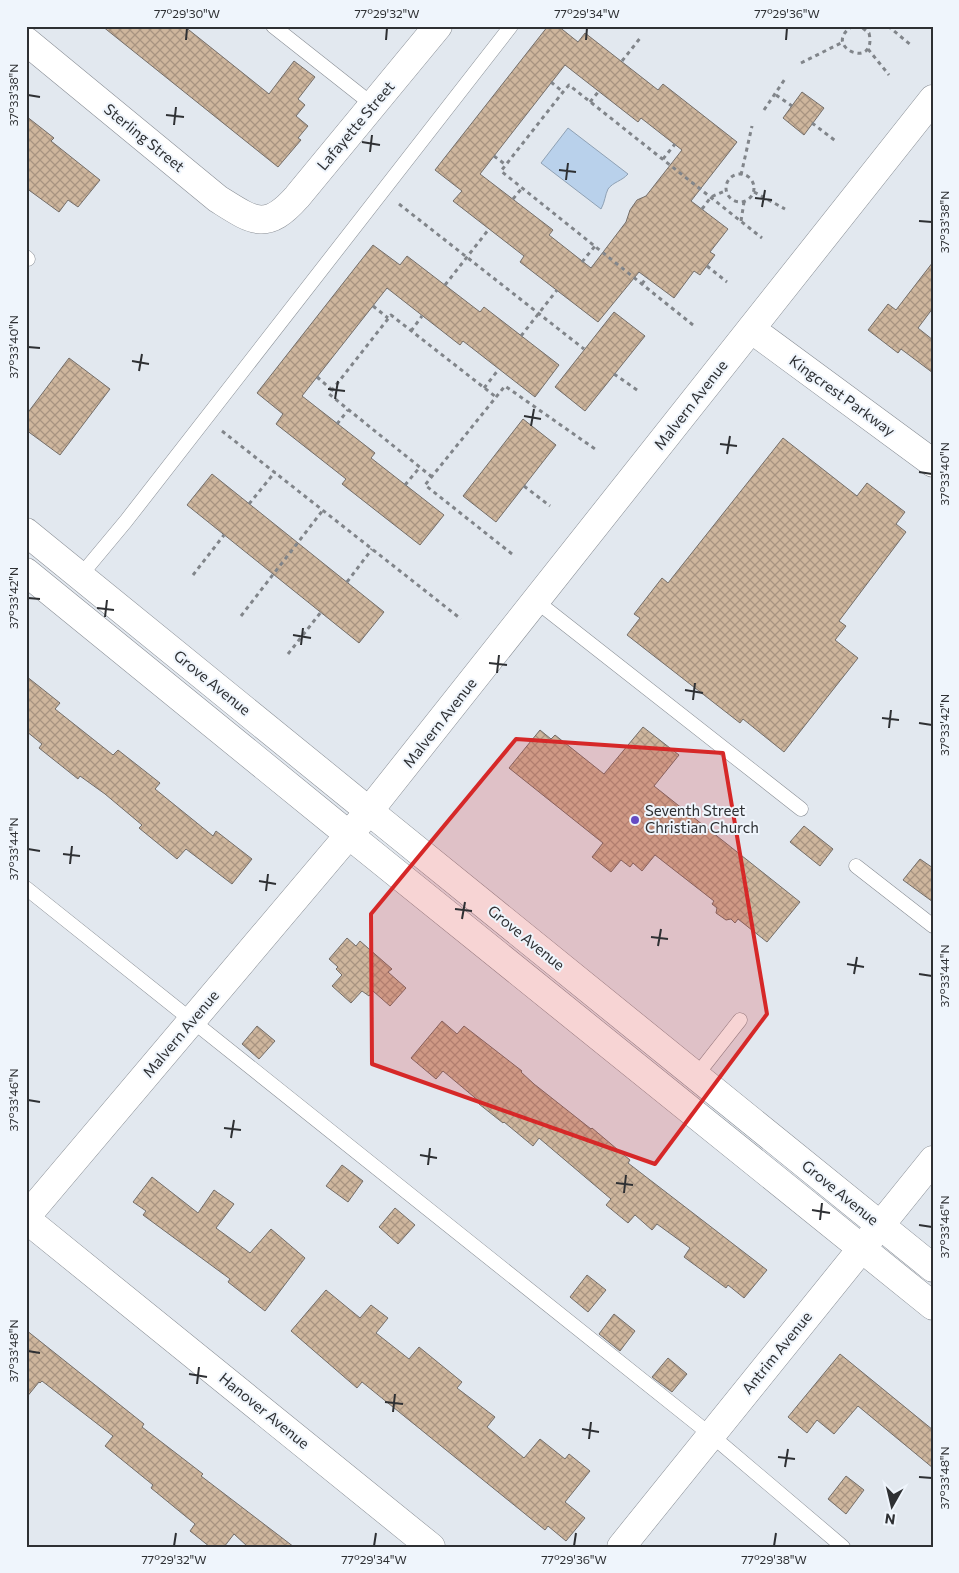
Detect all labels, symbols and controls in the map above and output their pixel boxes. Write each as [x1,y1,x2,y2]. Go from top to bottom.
text: 77°29'30"W [154,6,220,20]
text: 77°29'32"W [355,6,419,20]
text: 77°29'34"W [554,6,620,20]
text: 77°29'36"W [754,6,820,20]
text: 37°33'38"N [6,64,20,126]
street label: Lafayette Street [313,77,398,173]
street label: Sterling Street [101,99,188,175]
text: 37°33'38"N [937,191,951,253]
text: 37°33'40"N [6,315,20,379]
street label: Kingcrest Parkway [786,351,899,440]
street label: Malvern Avenue [650,356,731,453]
text: 37°33'40"N [937,442,951,506]
text: 37°33'42"N [6,567,20,629]
street label: Grove Avenue [171,646,255,719]
street label: Malvern Avenue [399,674,480,771]
text: 37°33'42"N [937,694,951,756]
place label: Seventh Street Christian Church [645,801,759,836]
marker: Seventh Street Christian Church [629,814,641,826]
text: 37°33'44"N [6,818,20,880]
street label: Grove Avenue [485,901,569,974]
text: 37°33'44"N [937,945,951,1007]
street label: Malvern Avenue [138,986,222,1081]
text: 37°33'46"N [6,1069,20,1131]
street label: Grove Avenue [799,1156,883,1229]
text: 37°33'46"N [937,1196,951,1258]
street label: Antrim Avenue [737,1307,815,1397]
text: 37°33'48"N [6,1320,20,1382]
street label: Hanover Avenue [216,1368,313,1452]
text: 37°33'48"N [937,1447,951,1509]
north arrow [866,1480,916,1530]
text: N [884,1510,897,1529]
text: 77°29'32"W [142,1552,206,1566]
text: 77°29'34"W [341,1552,407,1566]
text: 77°29'36"W [541,1552,607,1566]
text: 77°29'38"W [741,1552,807,1566]

